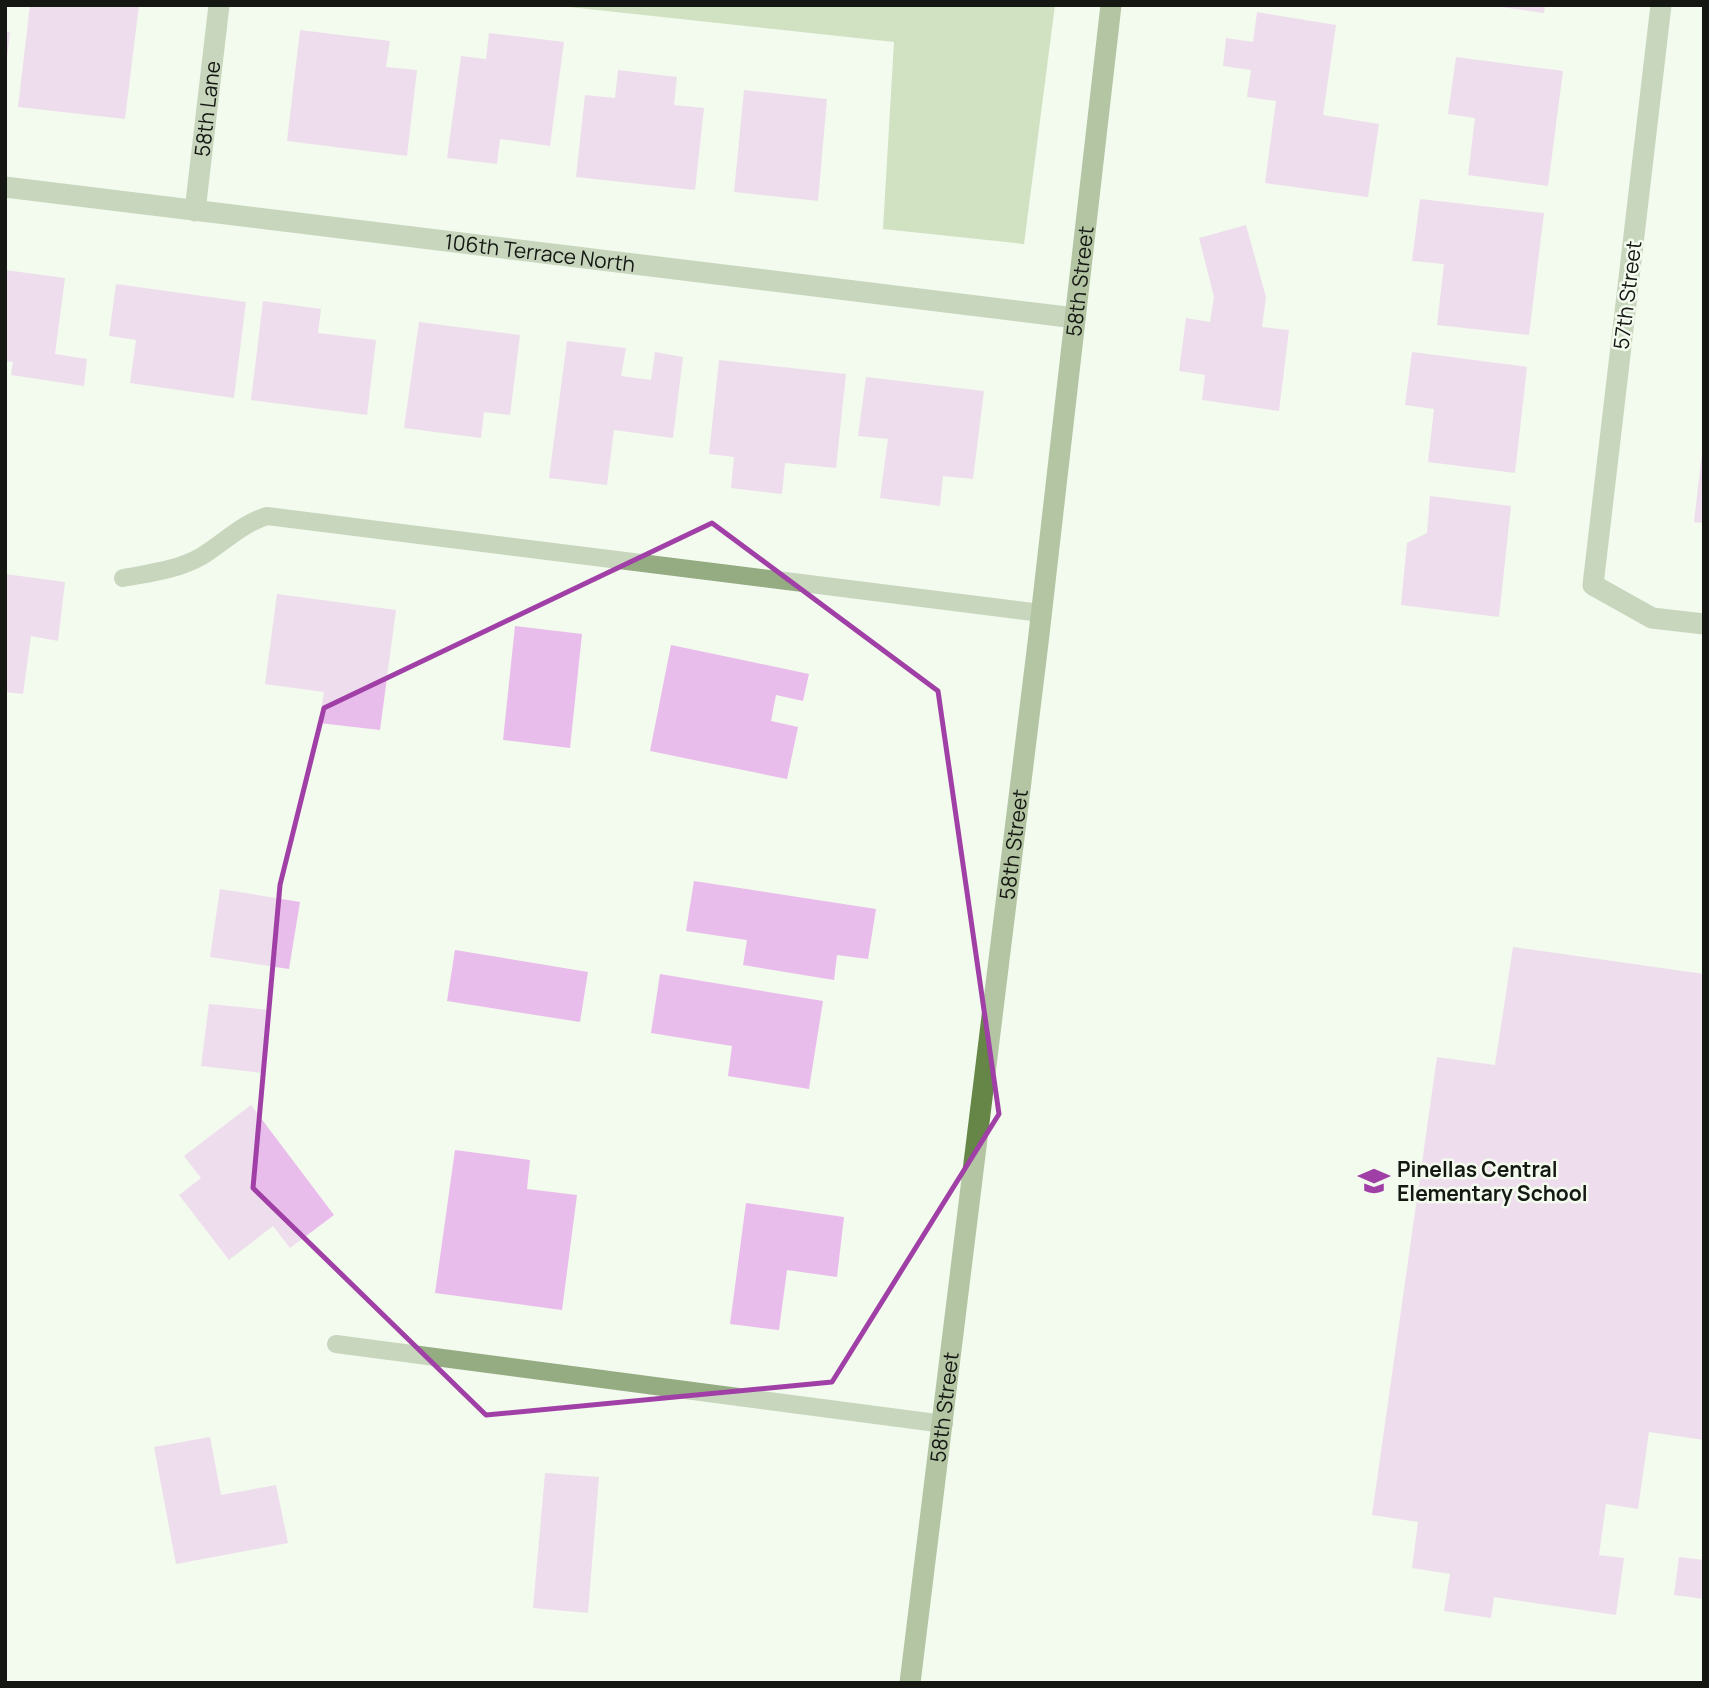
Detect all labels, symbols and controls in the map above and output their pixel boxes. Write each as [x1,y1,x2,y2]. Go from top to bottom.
street label: 58th Lane [187,59,226,158]
street label: 58th Street [1059,224,1100,338]
street label: 106th Terrace North [443,227,637,278]
street label: 57th Street [1606,239,1648,351]
street label: 58th Street [993,787,1034,901]
place label: Pinellas Central Elementary School [1397,1155,1588,1207]
school or university icon: Pinellas Central Elementary School [1357,1164,1391,1198]
street label: 58th Street [923,1350,965,1464]

